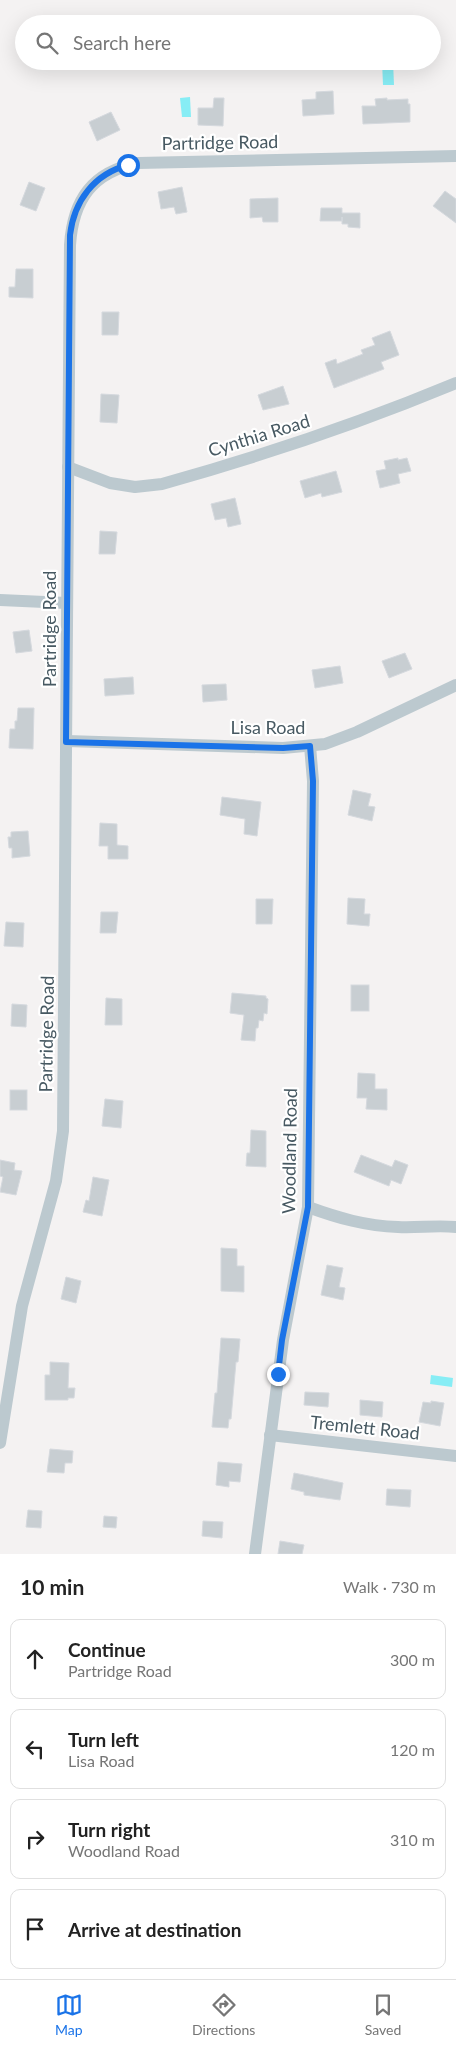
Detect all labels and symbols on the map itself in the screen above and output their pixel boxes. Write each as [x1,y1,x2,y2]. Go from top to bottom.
street label: Partridge Road [161,130,279,154]
route start [117,154,140,177]
street label: Cynthia Road [205,409,312,461]
street label: Partridge Road [38,571,60,687]
street label: Lisa Road [231,716,305,738]
street label: Partridge Road [34,975,58,1093]
street label: Woodland Road [277,1088,301,1214]
route end [267,1363,290,1386]
street label: Tremlett Road [309,1410,421,1444]

